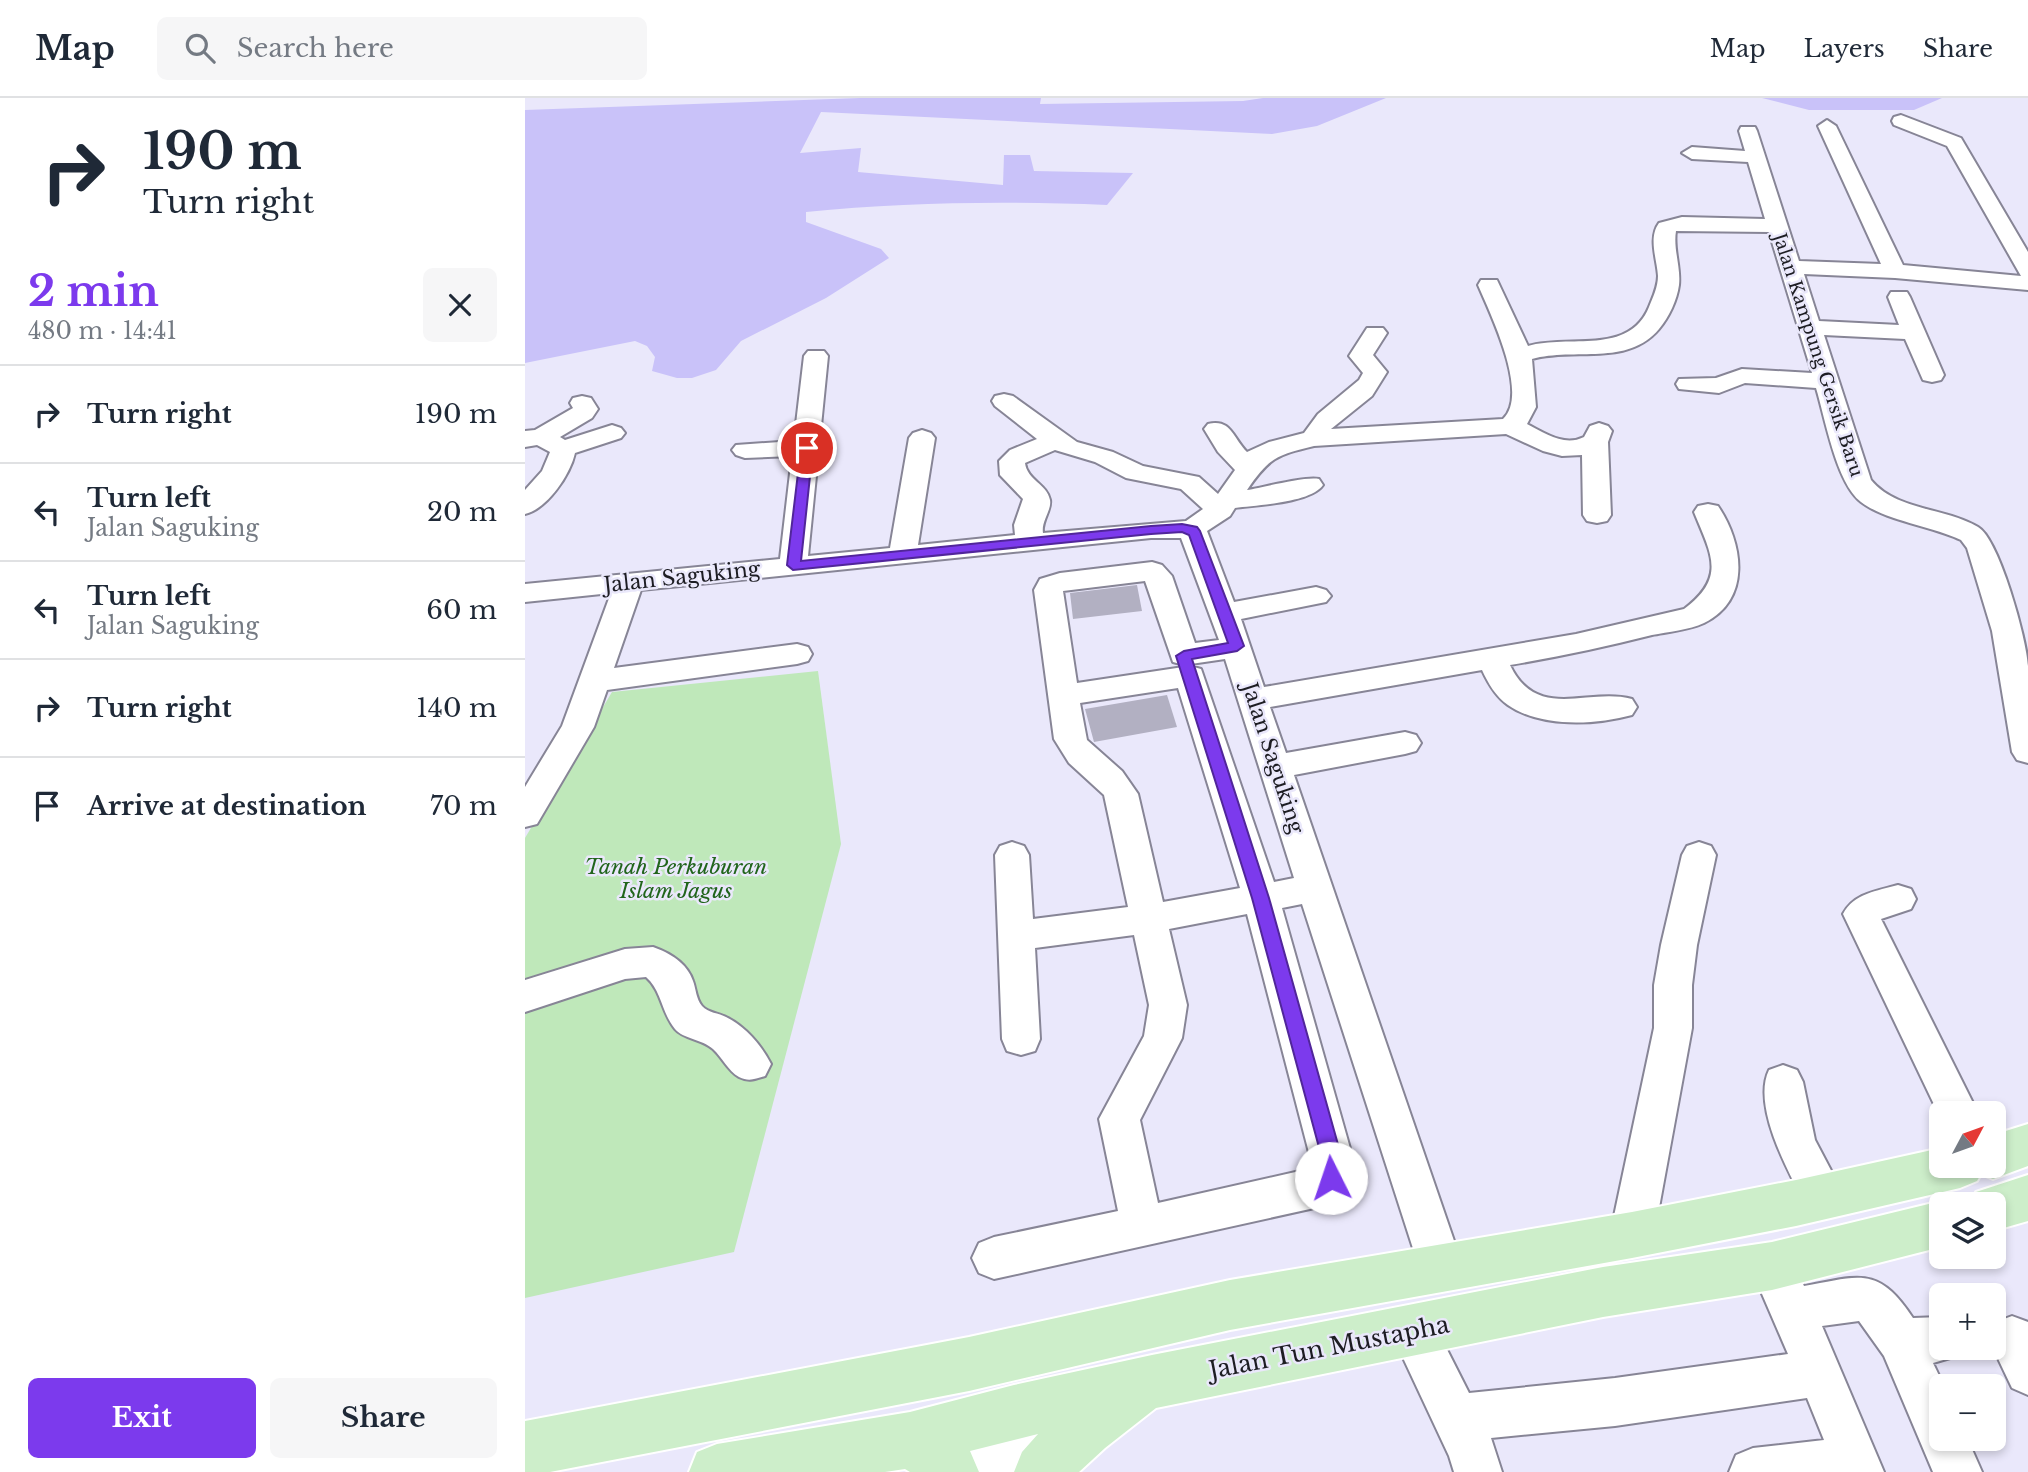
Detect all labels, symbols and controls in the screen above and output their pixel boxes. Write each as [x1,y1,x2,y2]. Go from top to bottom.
search box [157,17,647,80]
text: Map [35,28,115,69]
icon: search [181,29,219,67]
text: Search here [237,32,394,64]
text: Map [1710,34,1766,63]
text: Layers [1804,34,1885,63]
text: Share [1923,34,1993,63]
text: 190 m [143,121,302,182]
icon: right [28,126,119,217]
text: Turn right [143,182,314,222]
street label: Jalan Kampung Gersik Baru [1768,228,1868,480]
text: 2 min [28,265,159,317]
button: close [423,268,497,342]
text: 480 m · 14:41 [28,317,177,345]
icon: right [28,395,66,433]
text: Turn right [87,398,232,430]
text: 190 m [415,398,497,430]
pin [777,418,837,478]
icon: arrive [788,429,826,467]
text: Turn left [87,482,211,514]
icon: left [28,493,66,531]
text: 20 m [427,496,497,528]
text: Jalan Saguking [87,514,259,542]
street label: Jalan Saguking [600,556,762,598]
text: Turn left [87,580,211,612]
icon: left [28,591,66,629]
text: 60 m [426,594,497,626]
text: Jalan Saguking [87,612,259,640]
street label: Jalan Saguking [1235,676,1310,837]
icon: right [28,689,66,727]
text: Turn right [87,692,232,724]
text: 140 m [416,692,497,724]
icon: arrive [28,787,66,825]
text: Arrive at destination [87,790,367,822]
text: 70 m [430,790,497,822]
park label: Tanah Perkuburan Islam Jagus [585,854,767,904]
north arrow [1929,1101,2005,1178]
map controls [1929,1101,2006,1451]
position arrow [1294,1141,1368,1215]
button: layers [1929,1192,2006,1269]
button: + [1929,1283,2006,1360]
street label: Jalan Tun Mustapha [1203,1309,1452,1385]
button: − [1929,1374,2006,1451]
button: Exit [28,1378,256,1458]
button: Share [270,1378,497,1458]

